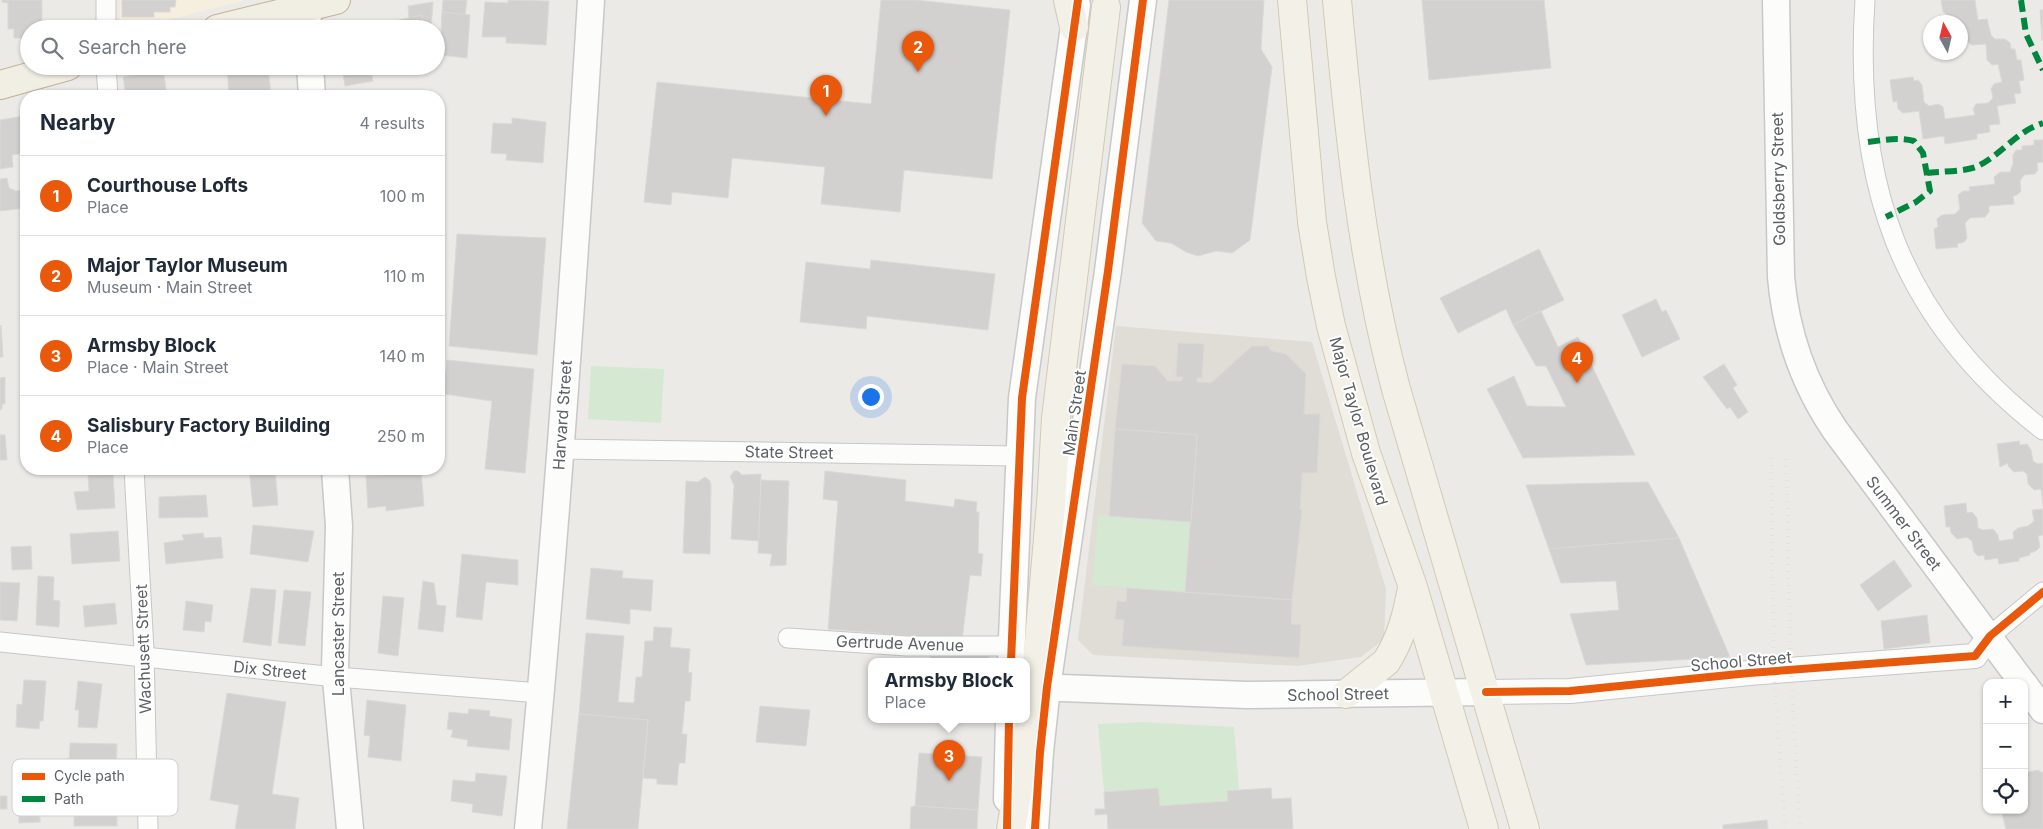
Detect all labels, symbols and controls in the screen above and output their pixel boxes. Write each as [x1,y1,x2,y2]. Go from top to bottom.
north arrow [1923,15,1968,60]
search box [20,20,445,75]
pin: 2 [902,31,934,72]
icon: search [38,34,66,62]
text: Search here [78,36,187,59]
pin: 1 [810,75,842,116]
text: Nearby [40,110,115,135]
street label: Goldsberry Street [1767,112,1789,246]
text: 4 results [360,113,425,133]
text: Courthouse Lofts [87,174,248,197]
text: 1 [53,186,59,206]
text: 100 m [380,186,425,206]
text: Place [87,197,129,217]
text: Major Taylor Museum [87,254,288,277]
text: 2 [51,266,61,286]
text: 110 m [383,266,425,286]
text: Museum · Main Street [87,277,252,297]
text: Armsby Block [87,334,216,357]
street label: Major Taylor Boulevard [1325,334,1393,508]
pin: 4 [1561,342,1593,383]
text: 3 [51,346,61,366]
text: 140 m [380,346,425,366]
text: Place · Main Street [87,357,229,377]
street label: Harvard Street [548,359,576,471]
street label: Main Street [1058,369,1090,457]
your location [858,384,884,410]
text: Salisbury Factory Building [87,414,330,437]
text: 4 [51,426,61,446]
text: 250 m [377,426,425,446]
text: Place [87,437,129,457]
street label: State Street [745,441,833,463]
street label: Summer Street [1862,472,1946,574]
street label: Lancaster Street [328,572,348,696]
street label: Wachusett Street [131,584,155,714]
street label: Gertrude Avenue [836,631,964,655]
street label: School Street [1690,647,1792,675]
street label: Dix Street [232,656,308,684]
popup [868,658,1030,723]
text: Armsby Block [884,669,1014,692]
map controls [1983,679,2028,814]
button: + [1983,679,2028,724]
street label: School Street [1287,683,1389,705]
text: Place [884,692,926,712]
button: − [1983,724,2028,769]
pin: 3 [933,740,965,781]
legend [12,759,178,816]
text: Cycle path [54,767,125,784]
button: locate [1983,769,2028,814]
text: Path [54,790,84,807]

